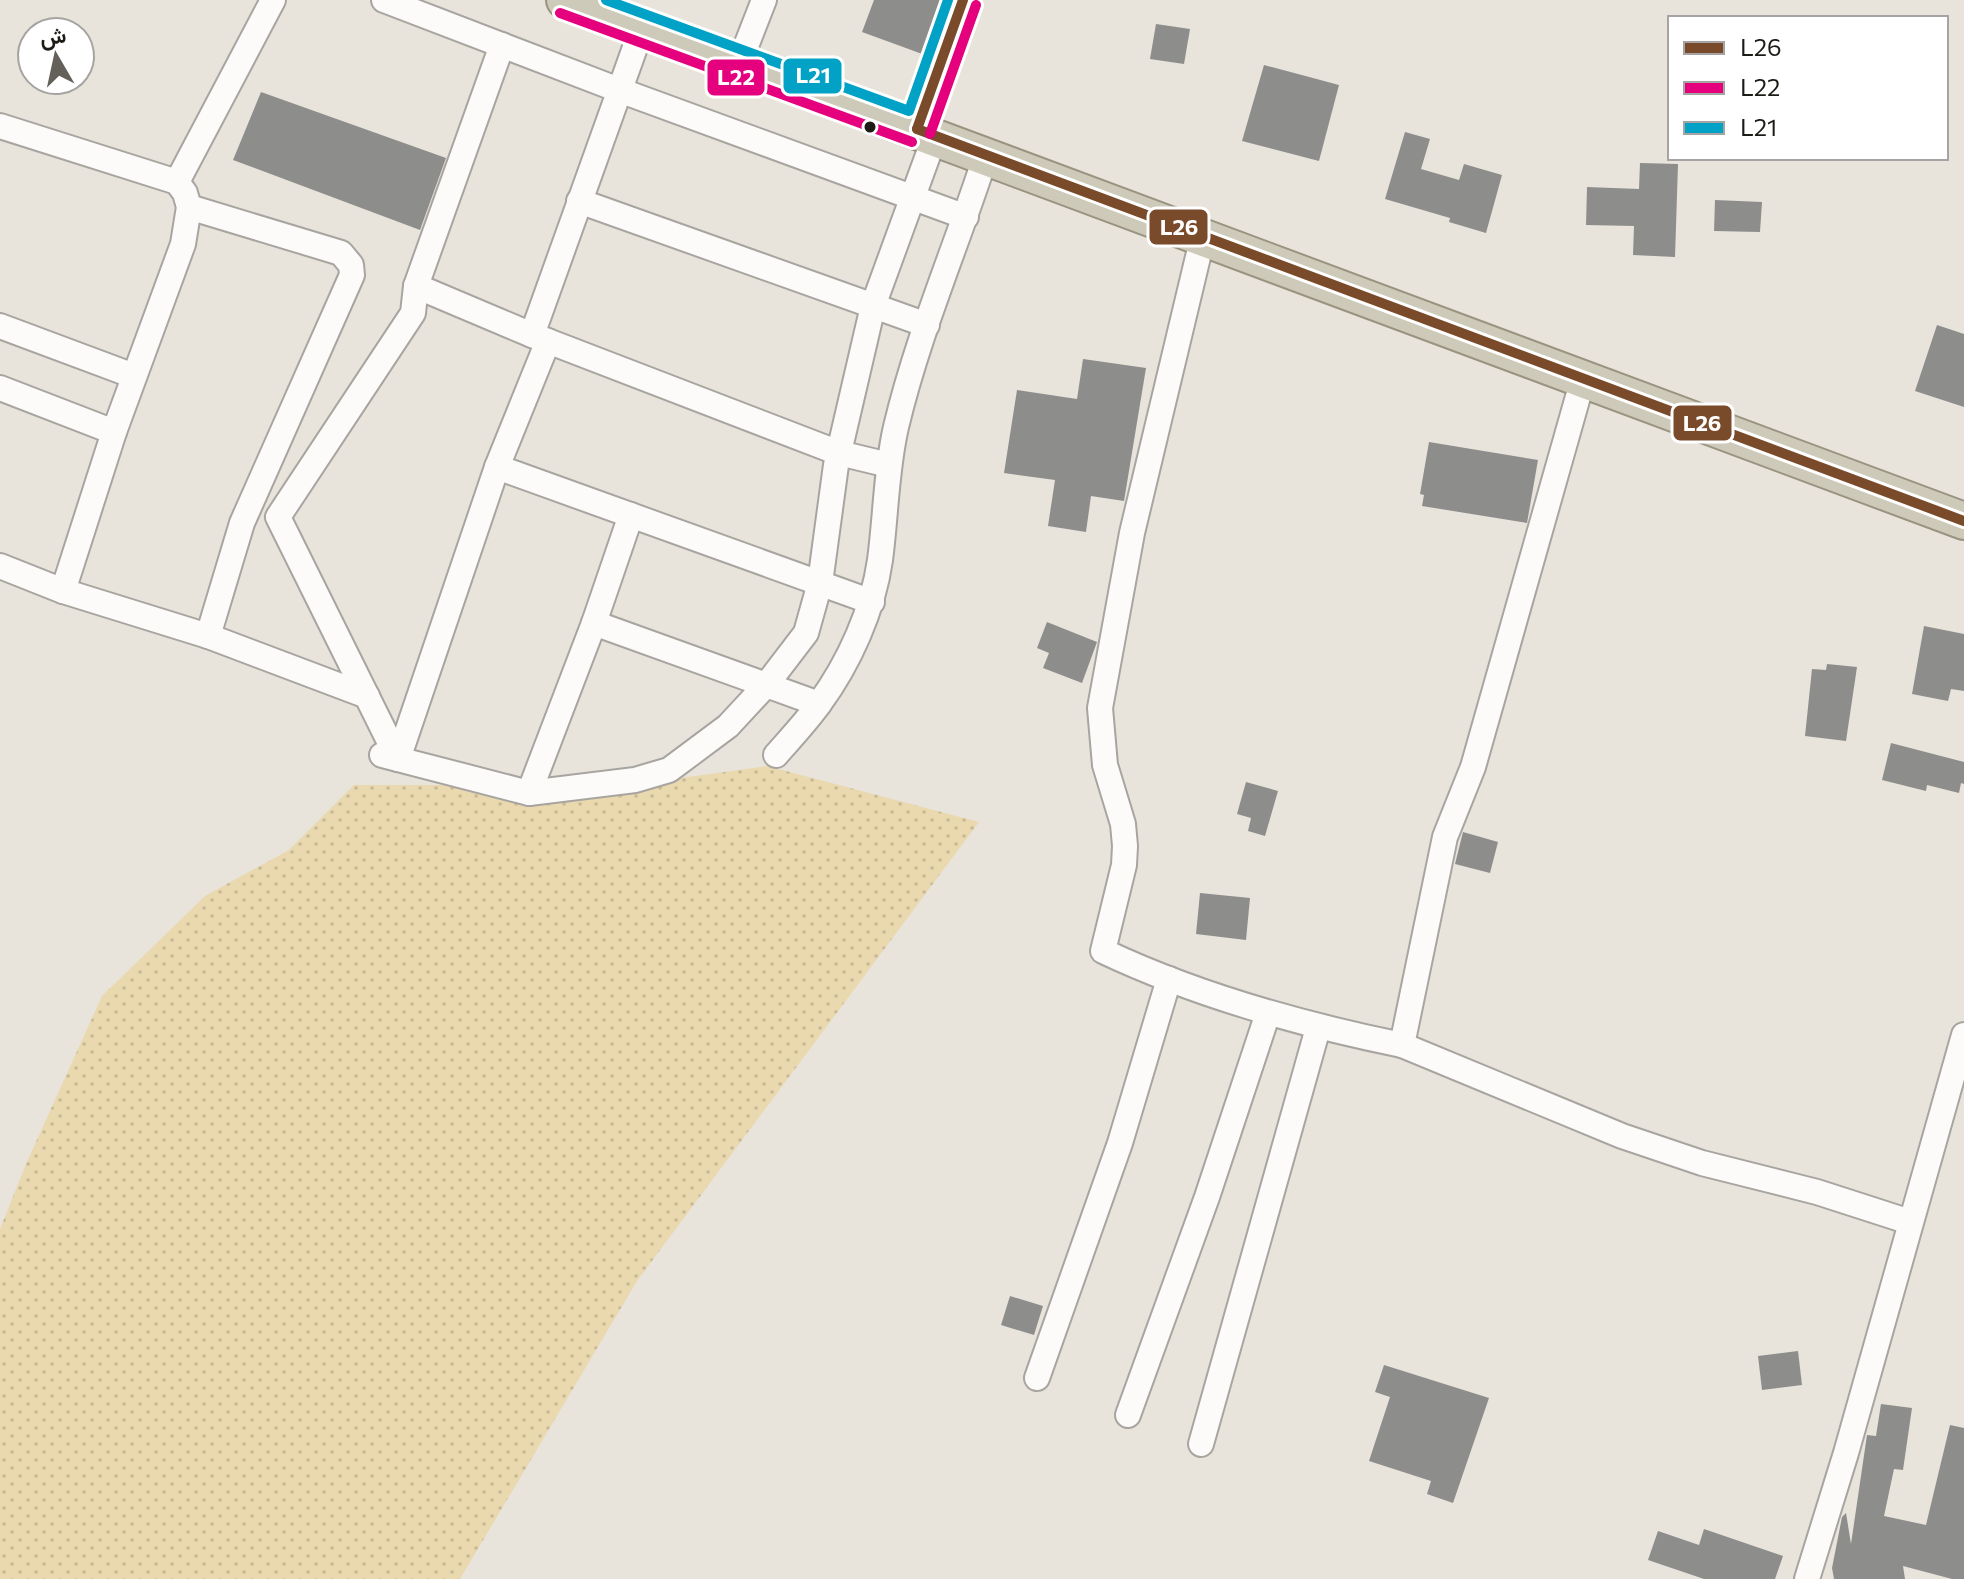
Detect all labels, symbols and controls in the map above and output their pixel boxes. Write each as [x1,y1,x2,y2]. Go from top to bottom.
north arrow [16,16,96,96]
legend [1668,16,1948,160]
text: ش [38,20,68,52]
text: L26 [1740,32,1782,61]
line badge: L21 [782,57,843,95]
line badge: L22 [706,58,766,97]
text: L21 [795,61,831,88]
text: L22 [717,63,755,90]
text: L22 [1740,72,1780,101]
text: L21 [1740,112,1777,141]
unlabelled marker [862,119,878,135]
line badge: L26 [1148,208,1209,246]
text: L26 [1160,213,1198,240]
line badge: L26 [1672,404,1733,442]
text: L26 [1683,409,1721,436]

